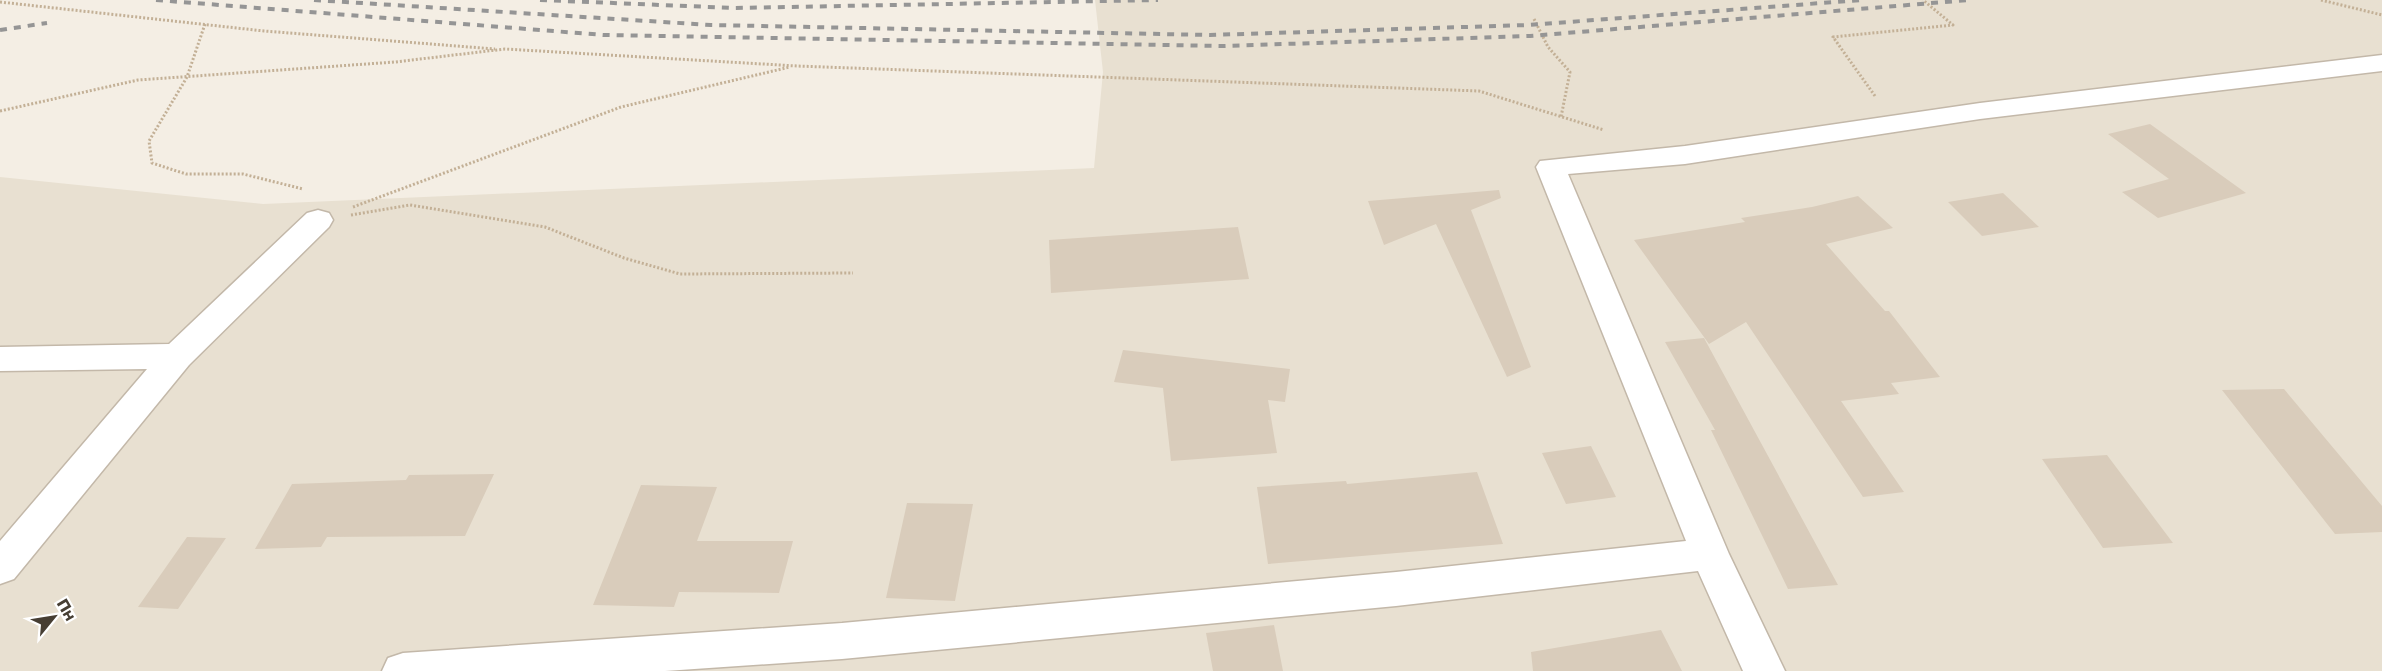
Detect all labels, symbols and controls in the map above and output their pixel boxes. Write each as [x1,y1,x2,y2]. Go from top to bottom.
north arrow [24,587,84,647]
text: Пн [53,595,81,624]

